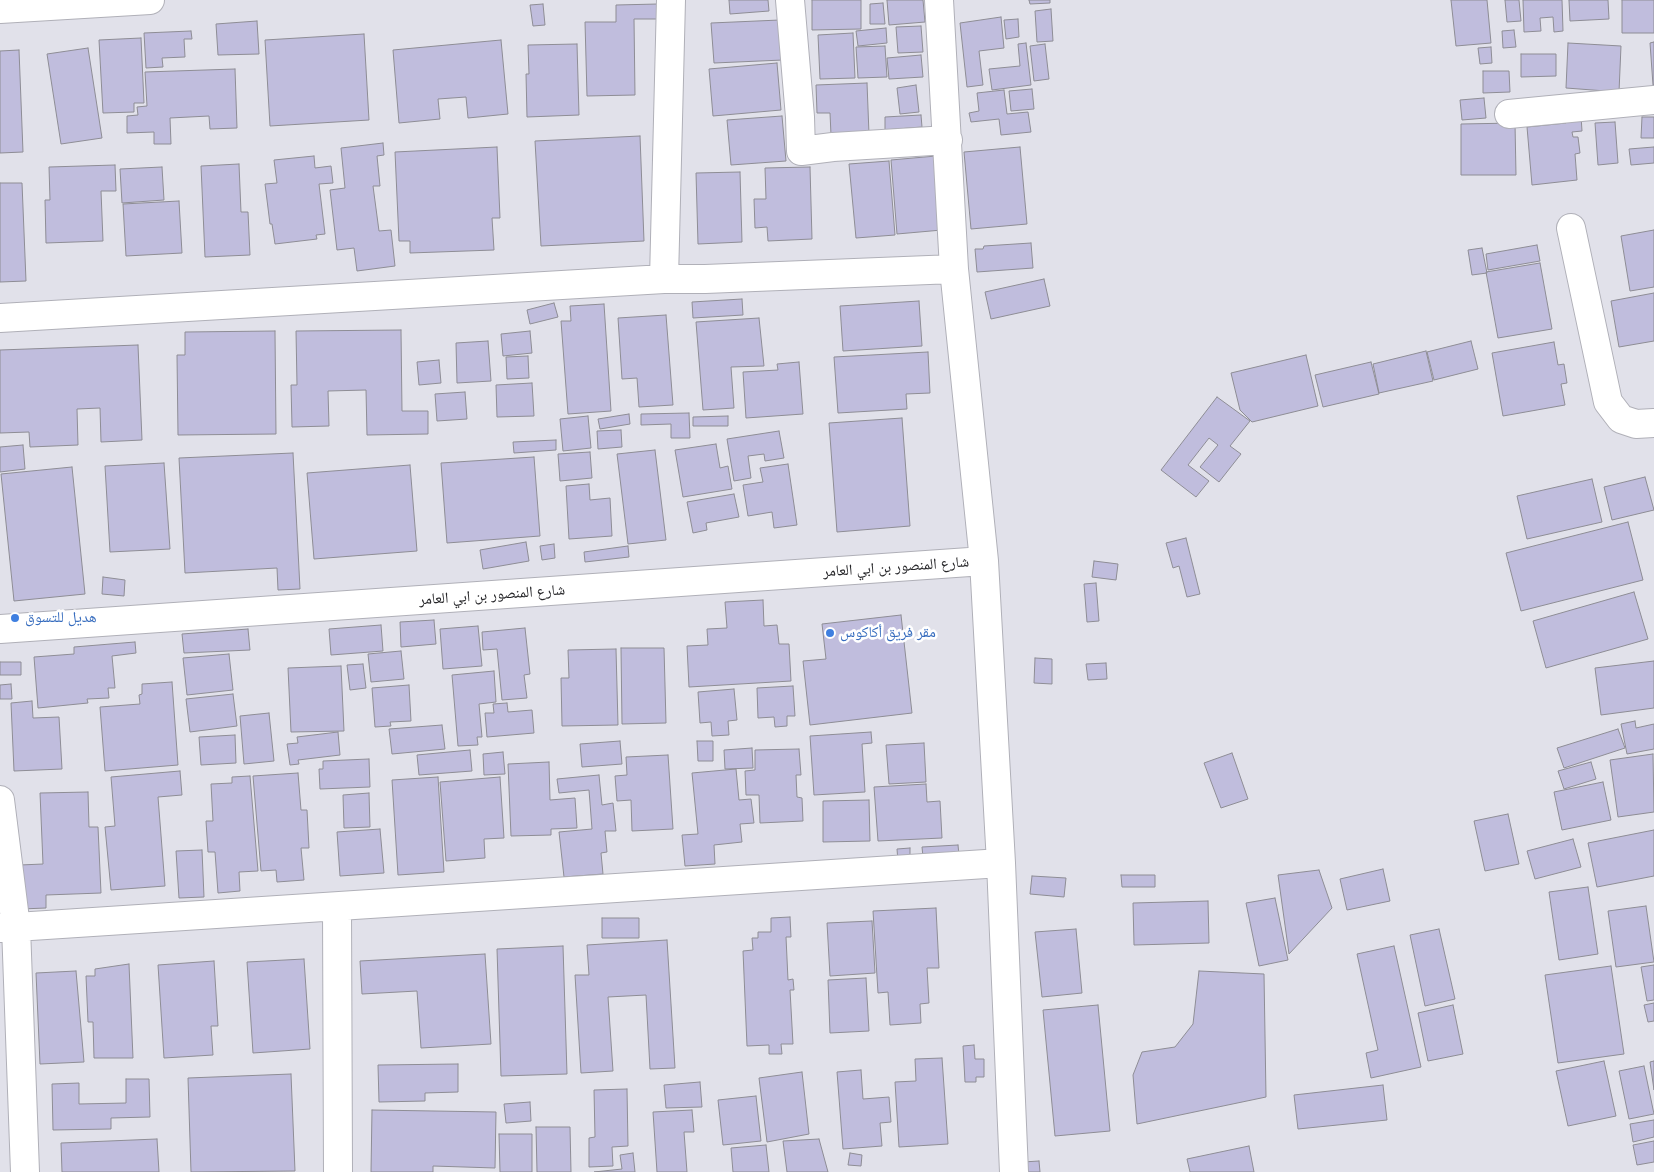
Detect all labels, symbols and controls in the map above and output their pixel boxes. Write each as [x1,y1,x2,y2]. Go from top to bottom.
street label: شارع المنصور بن ابي العامر [822,553,970,581]
street label: شارع المنصور بن ابي العامر [418,581,566,609]
place label: هديل للتسوق [25,609,97,627]
marker: هديل للتسوق [9,612,21,624]
place label: مقر فريق أكاكوس [840,624,936,642]
marker: مقر فريق أكاكوس [824,627,836,639]

